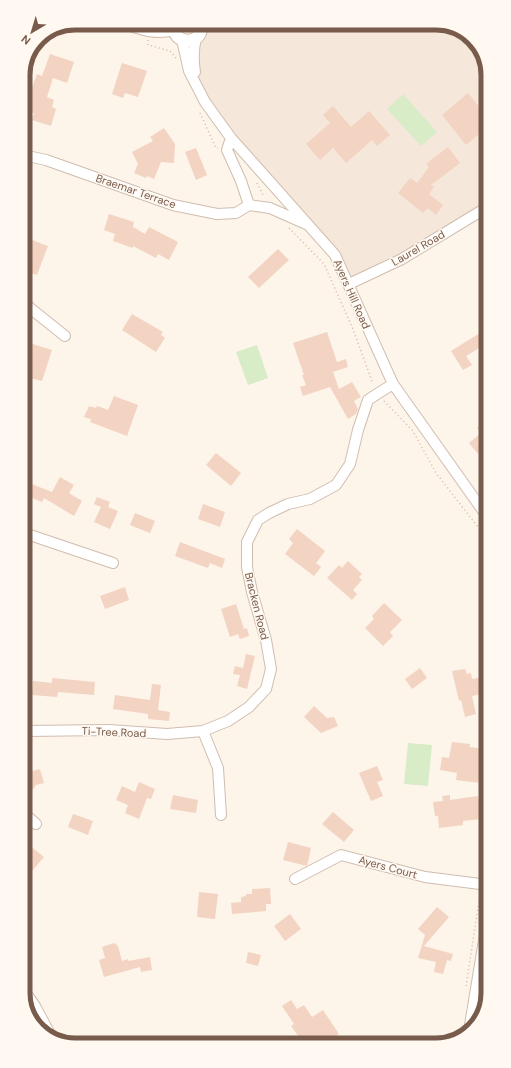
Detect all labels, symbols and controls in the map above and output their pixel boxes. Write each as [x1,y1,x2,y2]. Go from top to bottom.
north arrow [12,12,52,52]
text: N [18,32,33,48]
street label: Braemar Terrace [94,171,178,211]
street label: Laurel Road [389,227,447,269]
street label: Ayers Hill Road [330,257,374,331]
street label: Bracken Road [242,571,272,641]
street label: Ti-Tree Road [81,724,147,740]
street label: Ayers Court [357,852,419,882]

